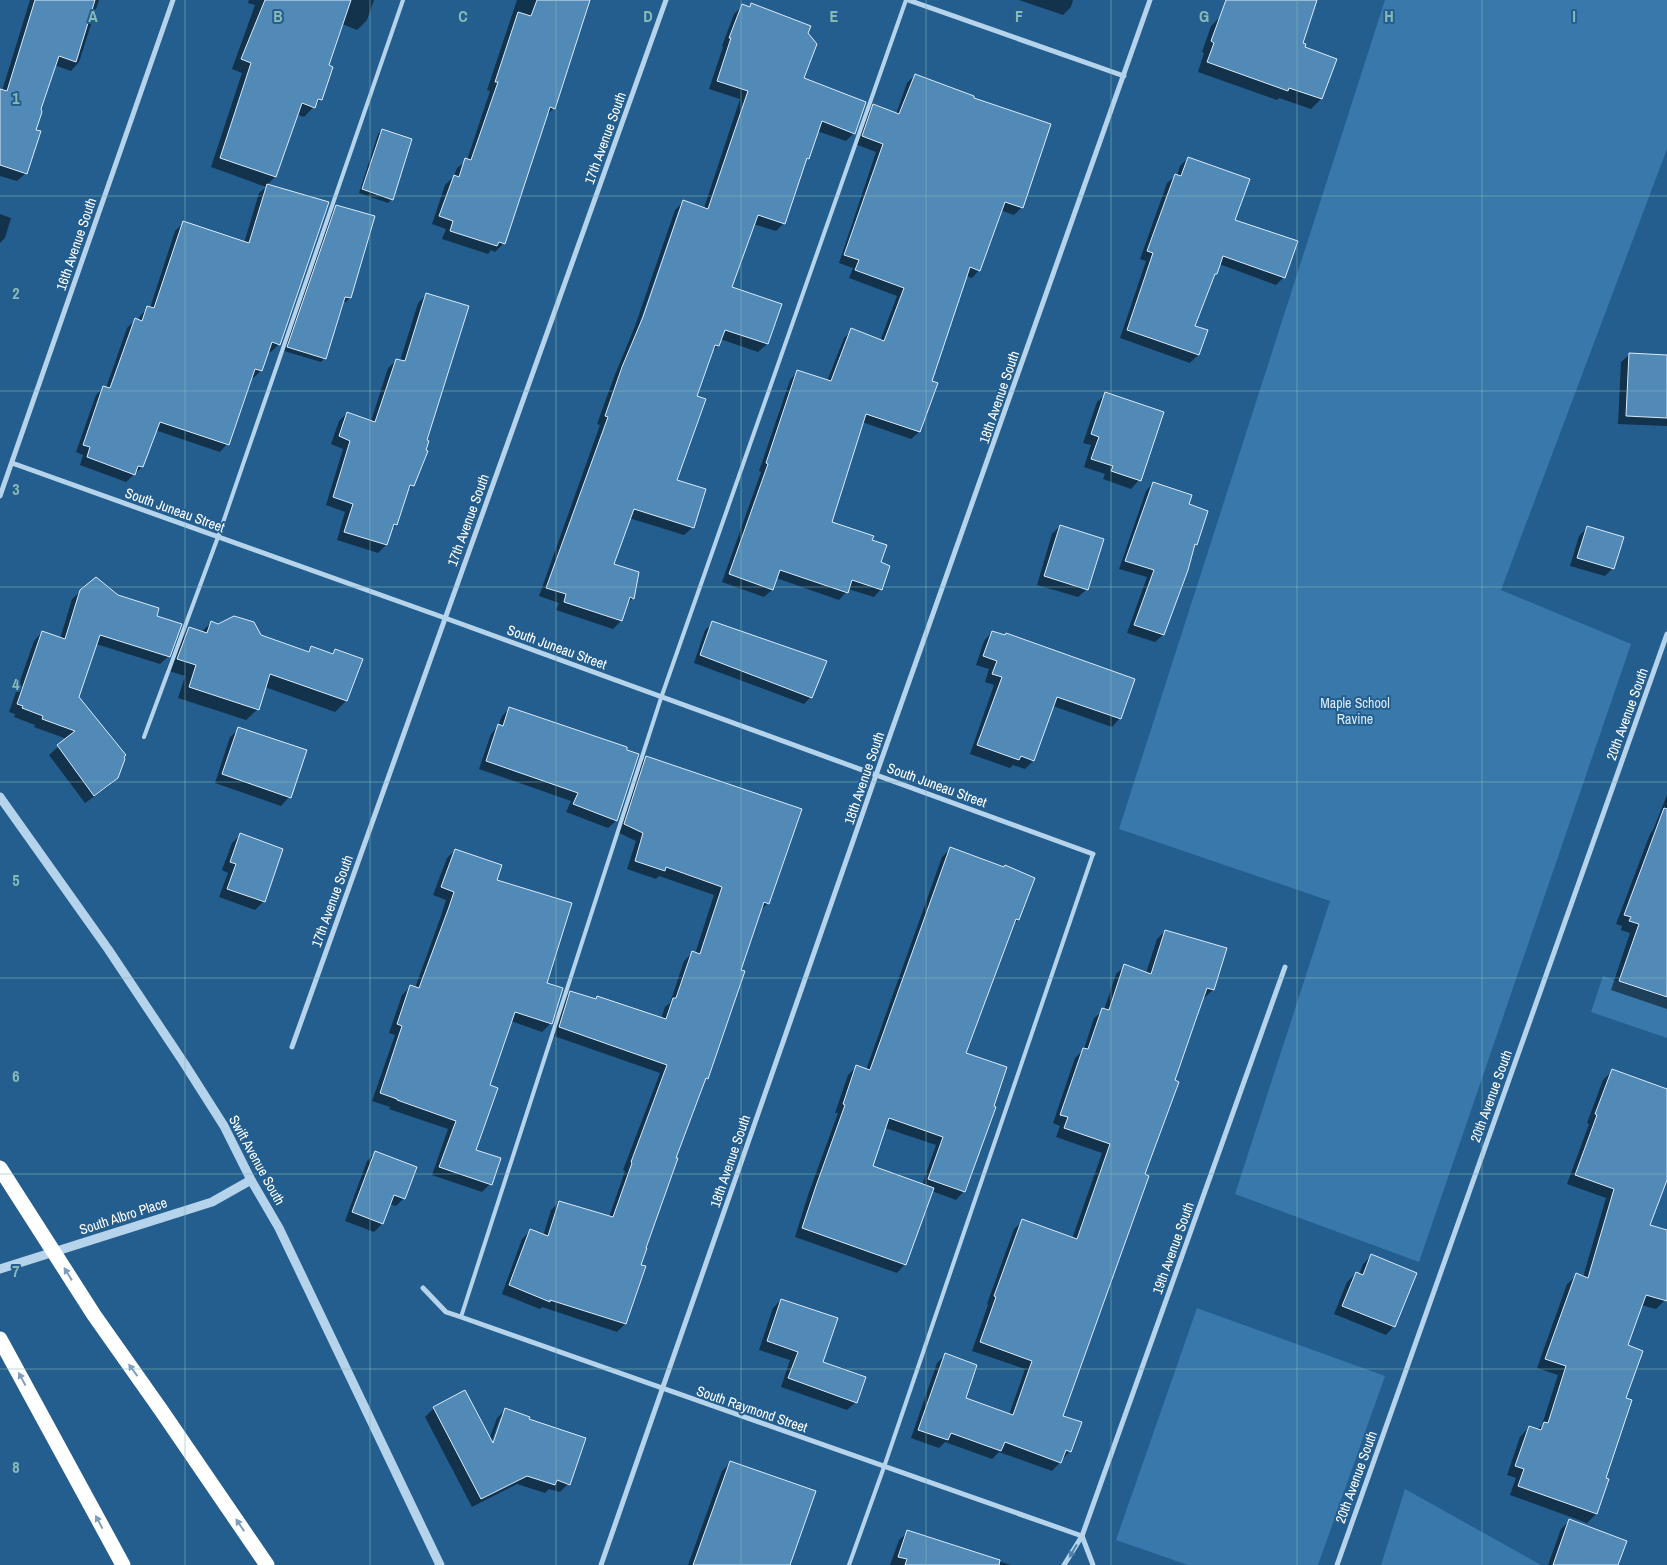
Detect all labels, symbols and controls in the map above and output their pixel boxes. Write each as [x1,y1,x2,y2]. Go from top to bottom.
text: A [88,5,98,27]
text: B [273,5,283,27]
text: C [458,5,468,27]
text: D [643,5,653,27]
text: E [830,5,839,27]
text: F [1015,5,1023,27]
text: G [1199,5,1209,27]
text: H [1384,5,1394,27]
text: I [1572,5,1576,27]
text: 1 [12,87,20,109]
street label: 17th Avenue South [580,89,630,187]
street label: 16th Avenue South [52,195,100,293]
text: 2 [12,282,20,304]
street label: 18th Avenue South [975,348,1023,446]
street label: 17th Avenue South [443,471,493,569]
text: 3 [12,478,20,500]
street label: South Juneau Street [123,484,227,536]
street label: South Juneau Street [505,621,609,673]
street label: 20th Avenue South [1602,665,1652,763]
text: 4 [12,673,20,695]
park label: Maple School Ravine [1320,694,1390,728]
street label: 18th Avenue South [840,729,888,827]
street label: South Juneau Street [885,759,989,811]
street label: 17th Avenue South [307,852,357,950]
text: 5 [12,869,20,891]
street label: 20th Avenue South [1466,1047,1516,1145]
text: 6 [12,1065,20,1087]
street label: Swift Avenue South [225,1112,289,1208]
street label: 18th Avenue South [706,1112,754,1210]
street label: South Albro Place [77,1193,169,1239]
street label: 19th Avenue South [1148,1199,1198,1297]
text: 7 [12,1260,20,1282]
one-way arrow [63,1268,72,1281]
one-way arrow [128,1364,138,1377]
one-way arrow [18,1372,26,1387]
street label: South Raymond Street [694,1382,810,1436]
street label: 20th Avenue South [1331,1428,1381,1526]
text: 8 [12,1456,20,1478]
one-way arrow [95,1515,104,1529]
one-way arrow [235,1518,245,1532]
one-way arrow [1069,1544,1078,1557]

